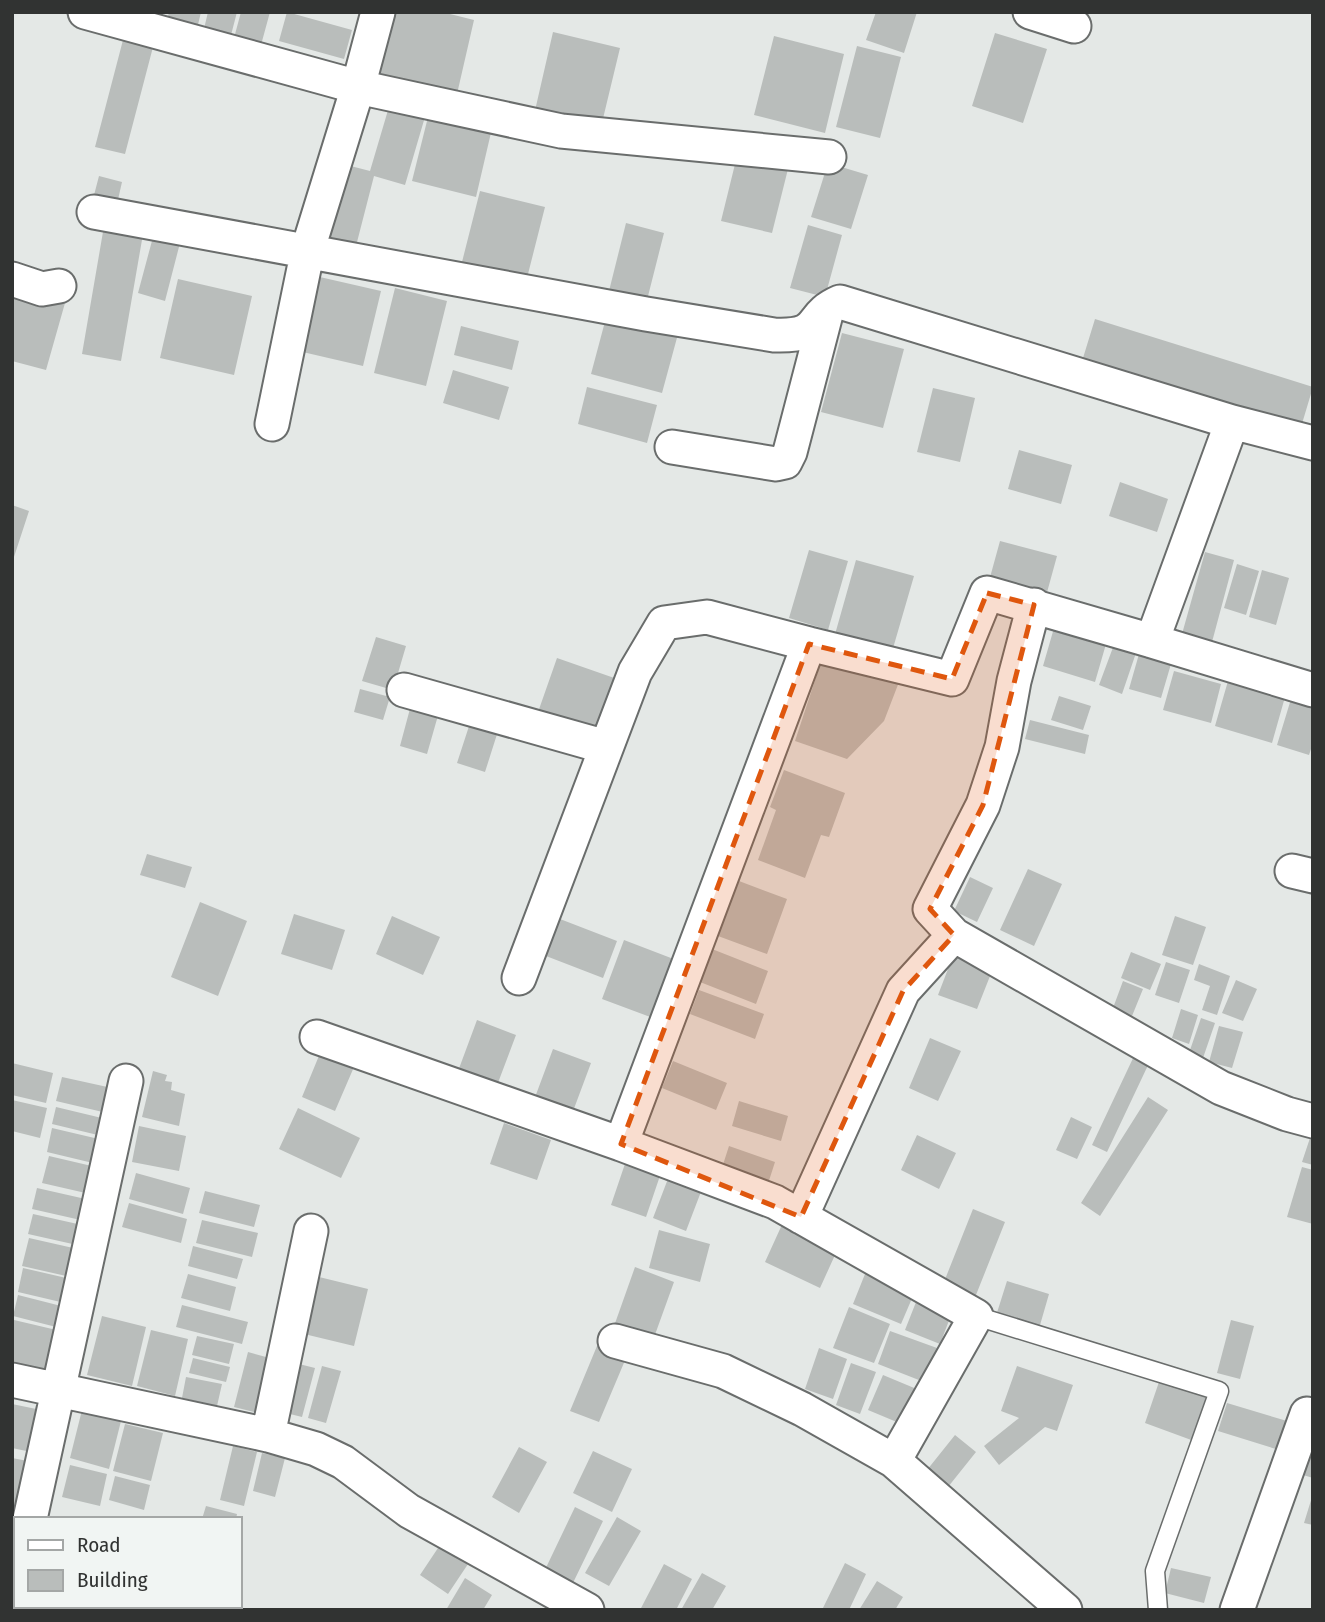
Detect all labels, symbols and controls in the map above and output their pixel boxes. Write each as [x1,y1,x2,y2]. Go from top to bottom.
legend [14,1517,242,1608]
text: Road [77,1532,121,1558]
text: Building [77,1567,148,1593]

